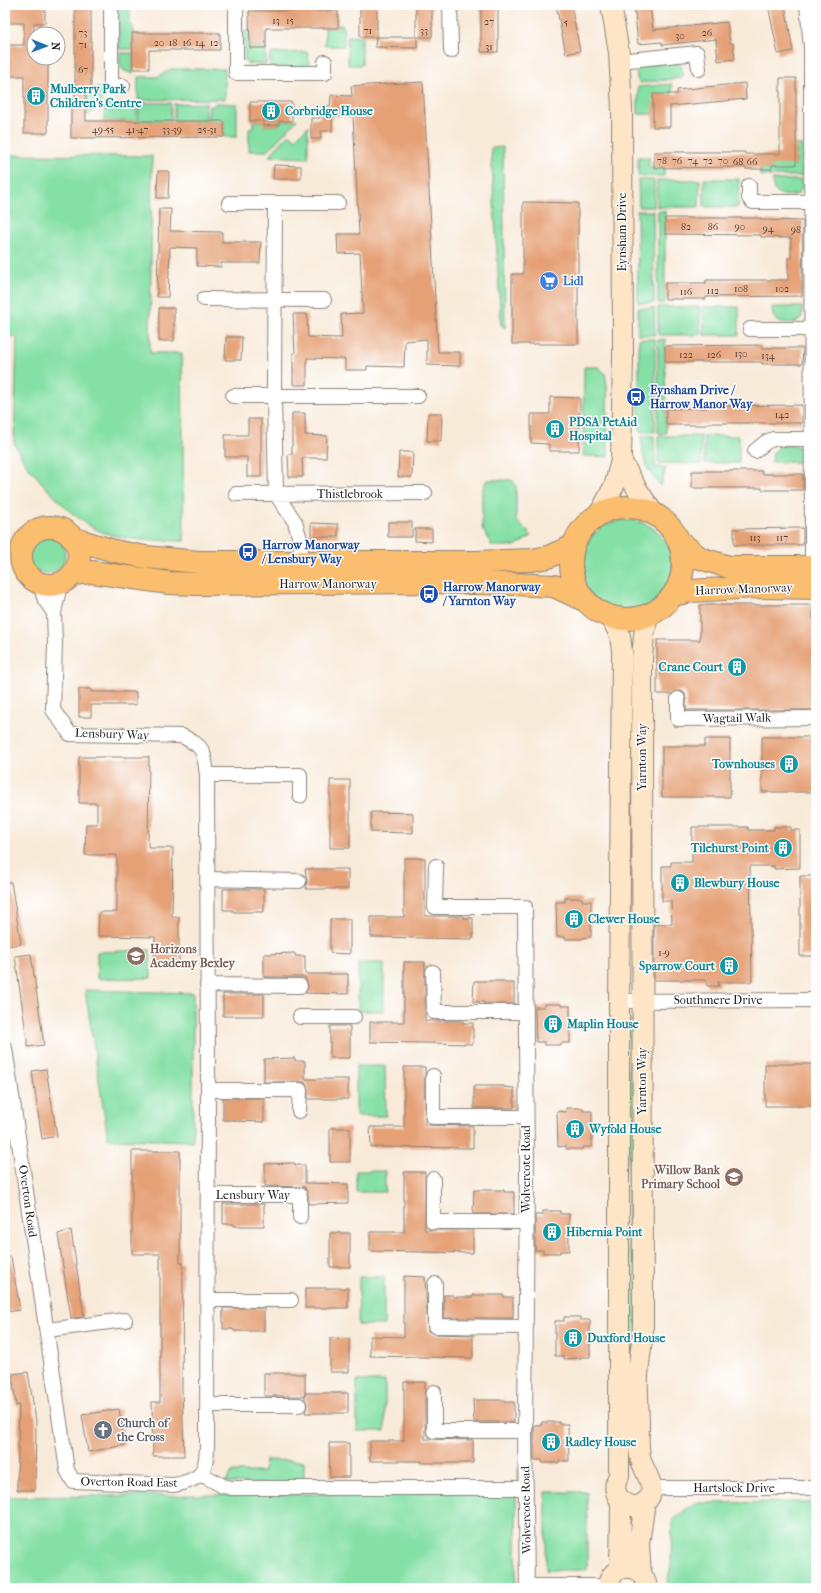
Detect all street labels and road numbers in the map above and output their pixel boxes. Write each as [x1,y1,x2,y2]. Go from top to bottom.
street label: Eynsham Drive [615,192,629,271]
street label: Thistlebrook [317,487,384,501]
street label: Harrow Manorway [279,577,377,591]
street label: Harrow Manorway [695,580,794,598]
street label: Wagtail Walk [702,710,772,726]
street label: Yarnton Way [635,723,649,792]
street label: Lensbury Way [75,726,150,742]
street label: Southmere Drive [674,993,762,1007]
street label: Yarnton Way [635,1047,649,1116]
street label: Wolvercote Road [519,1125,533,1214]
street label: Overton Road [16,1164,40,1239]
street label: Lensbury Way [216,1188,291,1202]
street label: Wolvercote Road [518,1466,534,1555]
street label: Overton Road East [80,1474,178,1490]
street label: Hartslock Drive [693,1481,775,1495]

